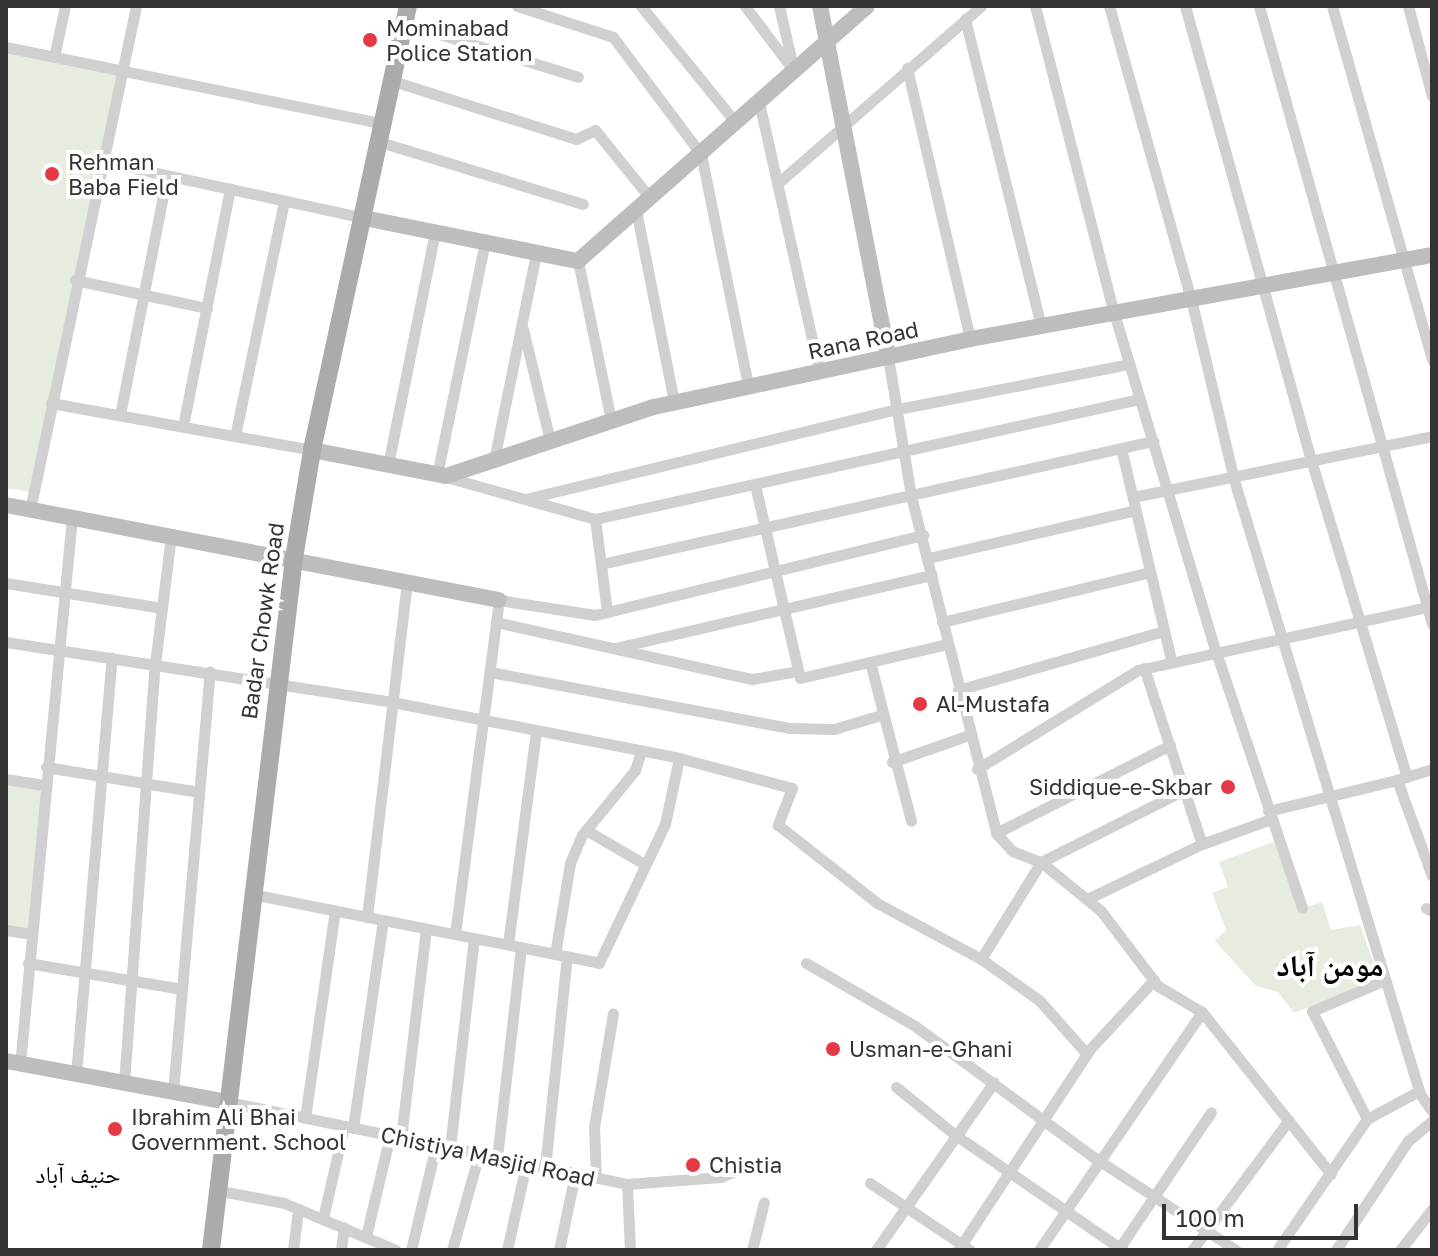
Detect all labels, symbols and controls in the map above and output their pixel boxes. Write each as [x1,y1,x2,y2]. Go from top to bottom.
place label: Mominabad Police Station [386,14,533,66]
marker: Mominabad Police Station [361,31,379,49]
place label: Rehman Baba Field [68,148,179,200]
marker: Rehman Baba Field [43,165,61,183]
street label: Rana Road [805,315,921,365]
street label: Badar Chowk Road [235,521,289,721]
place label: Al-Mustafa [936,691,1050,717]
marker: Al-Mustafa [911,695,929,713]
place label: Siddique-e-Skbar [1029,774,1212,800]
marker: Siddique-e-Skbar [1219,778,1237,796]
district label: مومن آباد [1277,947,1383,983]
place label: Usman-e-Ghani [849,1036,1013,1062]
marker: Usman-e-Ghani [824,1040,842,1058]
place label: Ibrahim Ali Bhai Government. School [131,1103,346,1154]
marker: Ibrahim Ali Bhai Government. School [106,1120,124,1138]
street label: Chistiya Masjid Road [379,1120,597,1192]
place label: Chistia [709,1152,782,1178]
marker: Chistia [684,1156,702,1174]
district label: حنیف آباد [36,1160,120,1188]
scale bar [1166,1188,1362,1238]
text: 100 m [1176,1203,1245,1232]

